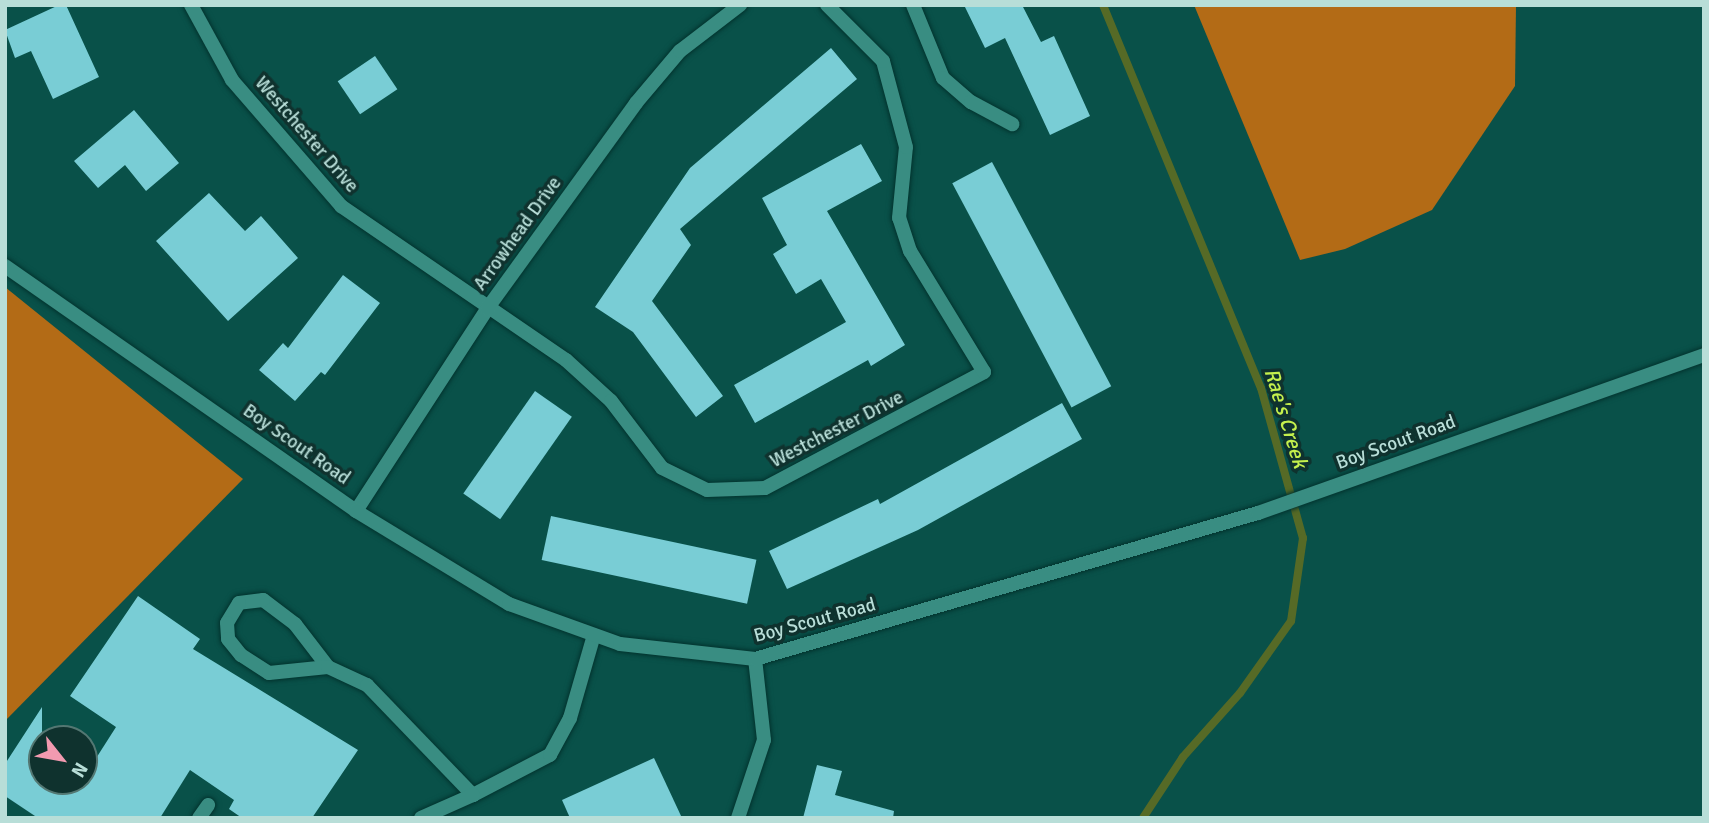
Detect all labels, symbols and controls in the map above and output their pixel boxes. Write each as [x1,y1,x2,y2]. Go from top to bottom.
street label: Westchester Drive [249,72,363,198]
street label: Arrowhead Drive [469,173,567,295]
water label: Rae's Creek [1259,365,1313,471]
street label: Westchester Drive [767,387,907,473]
street label: Boy Scout Road [238,400,354,490]
street label: Boy Scout Road [1333,411,1459,475]
street label: Boy Scout Road [752,594,878,648]
north arrow [28,725,98,795]
text: N [66,758,93,782]

